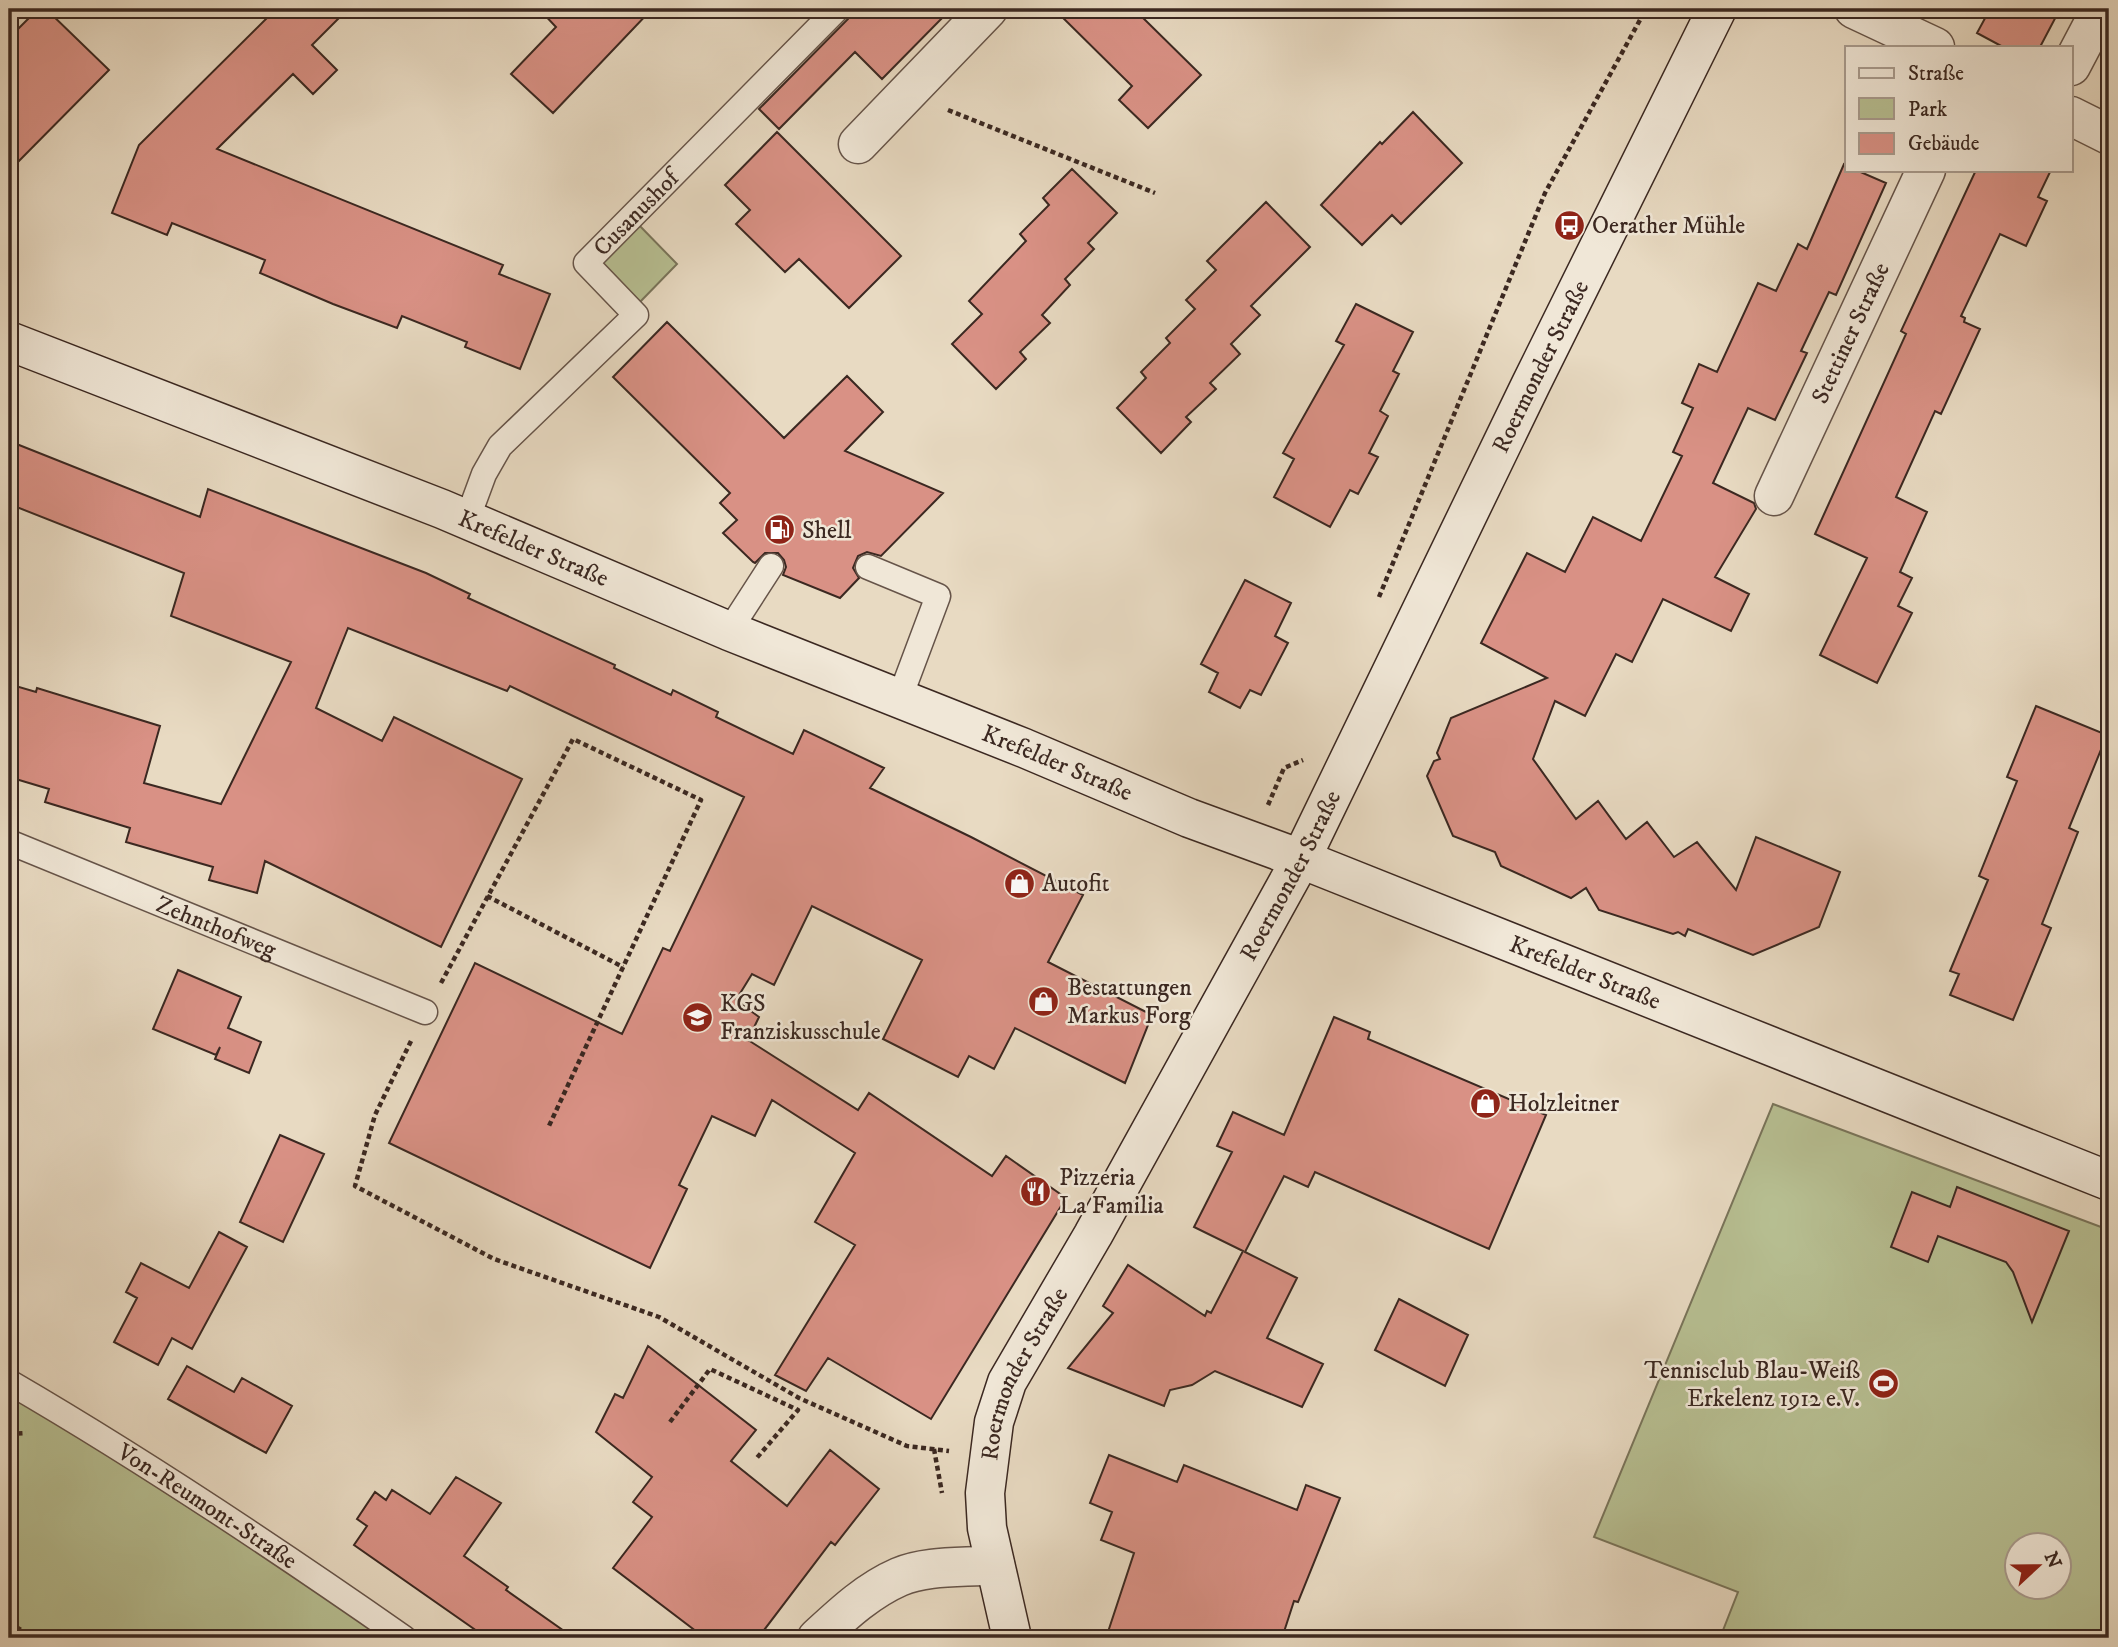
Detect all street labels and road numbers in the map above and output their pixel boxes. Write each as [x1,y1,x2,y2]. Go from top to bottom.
street label: Cusanushof [587,161,688,263]
street label: Stettiner Straße [1805,258,1897,409]
street label: Roermonder Straße [1486,276,1596,458]
street label: Krefelder Straße [454,504,613,594]
street label: Krefelder Straße [977,719,1137,808]
street label: Roermonder Straße [1234,786,1348,966]
street label: Zehnthofweg [152,890,281,966]
street label: Krefelder Straße [1505,930,1665,1017]
street label: Roermonder Straße [975,1282,1075,1462]
street label: Von-Reumont-Straße [111,1437,303,1576]

